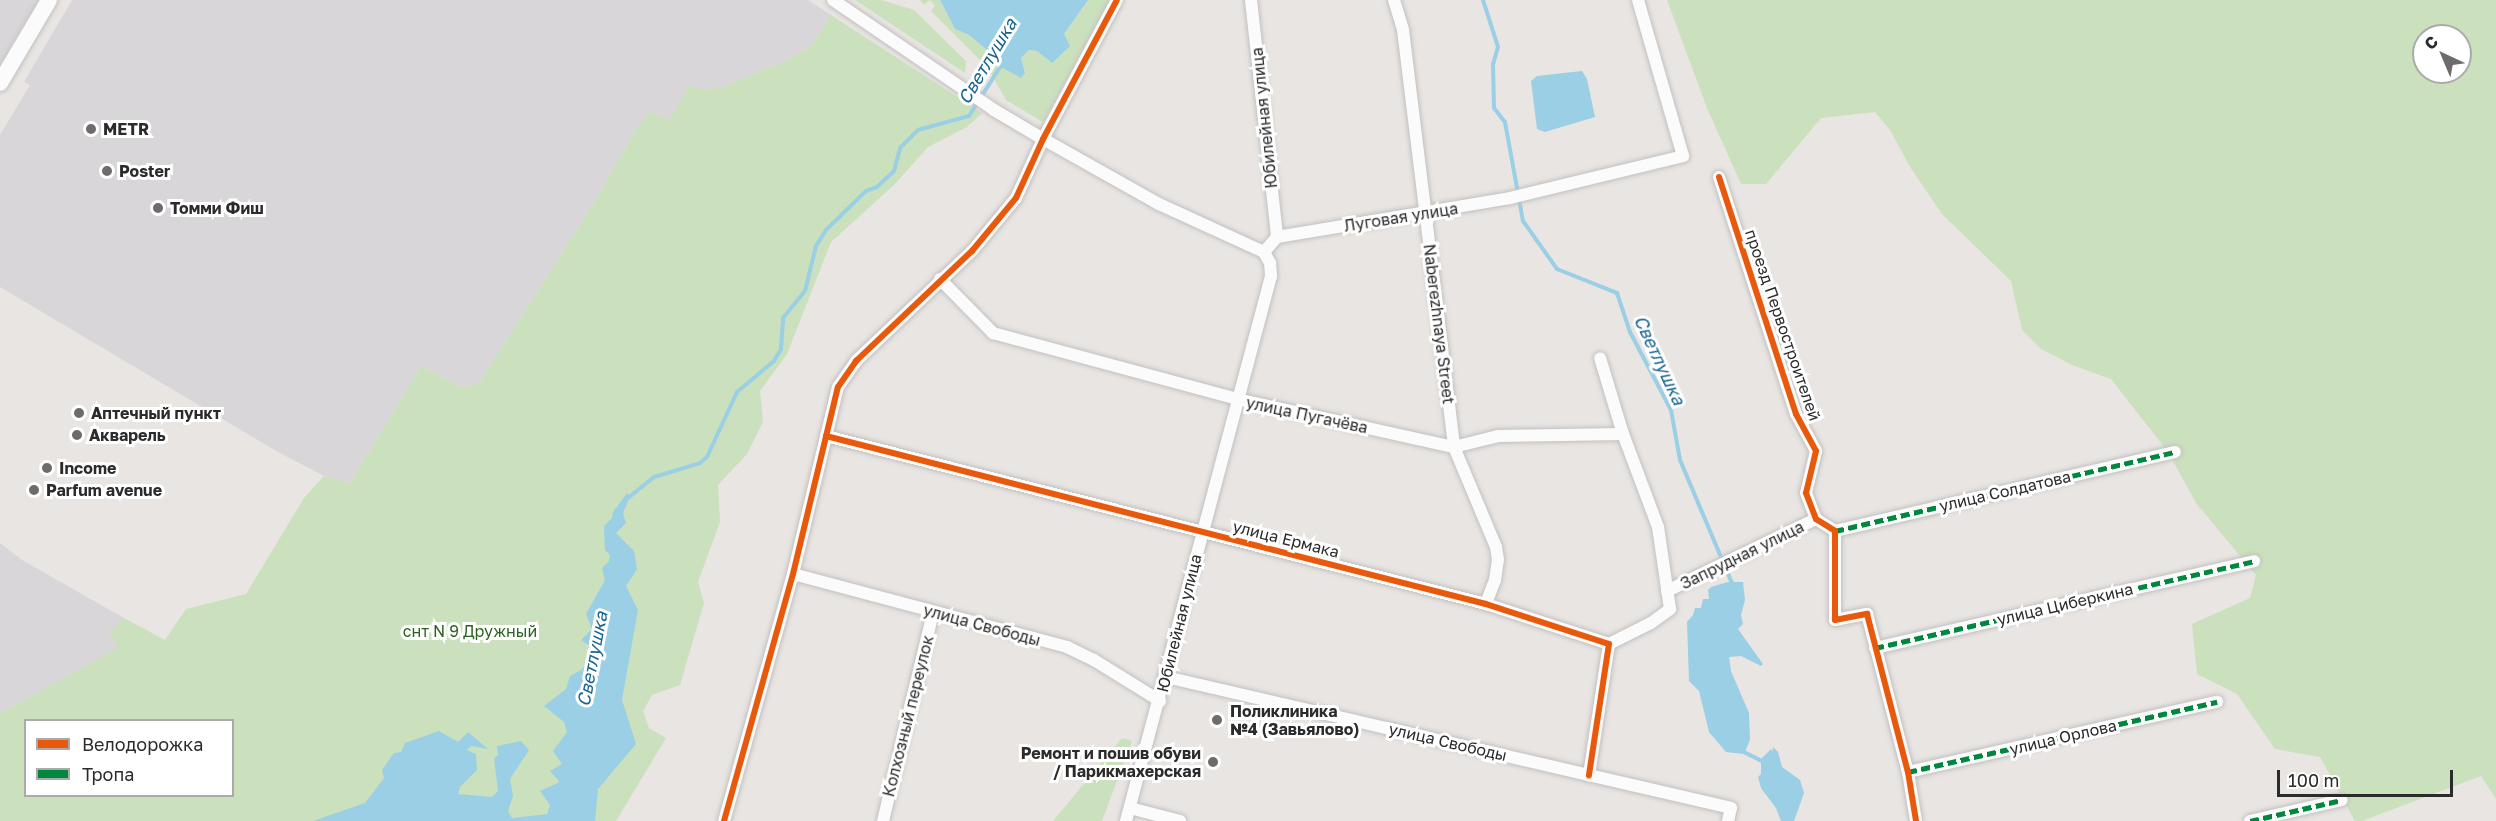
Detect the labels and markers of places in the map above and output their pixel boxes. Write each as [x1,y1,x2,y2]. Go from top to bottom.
place label: METR [103,119,149,139]
marker: METR [84,122,98,136]
place label: Poster [119,161,170,181]
marker: Poster [100,164,114,178]
place label: Томми Фиш [170,198,264,218]
marker: Томми Фиш [151,201,165,215]
place label: Аптечный пункт [91,403,221,423]
marker: Аптечный пункт [72,406,86,420]
place label: Акварель [89,425,166,445]
marker: Акварель [70,428,84,442]
place label: Income [59,458,116,478]
marker: Income [40,461,54,475]
place label: Parfum avenue [46,480,162,500]
marker: Parfum avenue [27,483,41,497]
place label: Поликлиника №4 (Завьялово) [1230,701,1359,739]
marker: Поликлиника №4 (Завьялово) [1208,711,1226,729]
place label: Ремонт и пошив обуви / Парикмахерская [1021,743,1201,781]
marker: Ремонт и пошив обуви / Парикмахерская [1206,755,1220,769]

